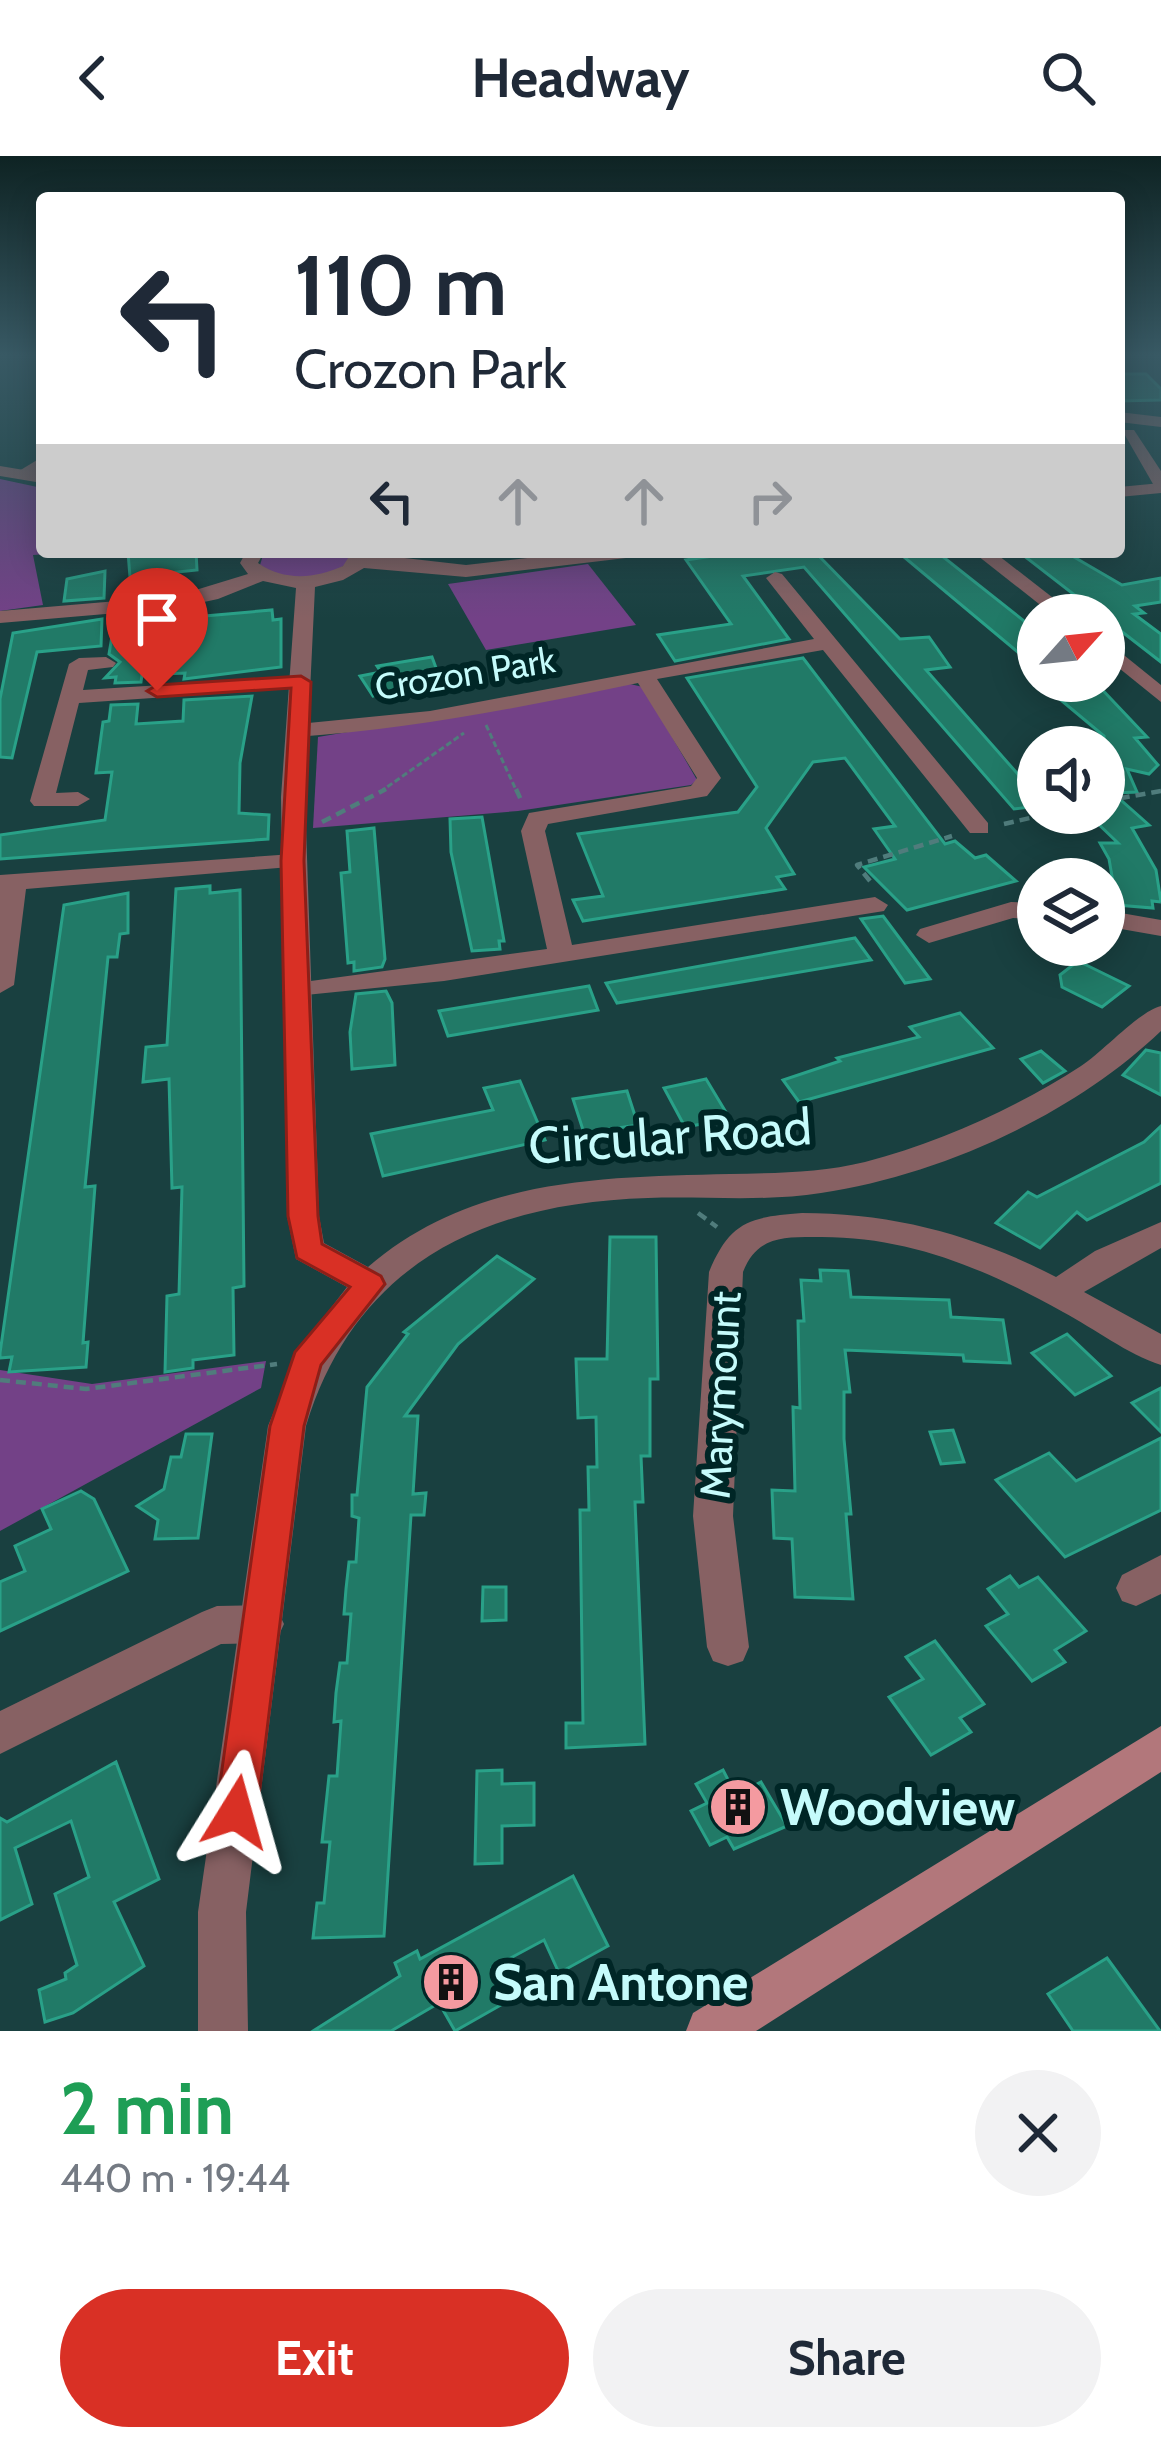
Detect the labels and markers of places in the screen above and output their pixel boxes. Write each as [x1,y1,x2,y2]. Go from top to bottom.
pin [106,568,208,691]
building icon: Woodview [707,1776,769,1838]
place label: Woodview [780,1776,1015,1838]
building icon: San Antone [420,1951,482,2013]
place label: San Antone [493,1951,748,2013]

